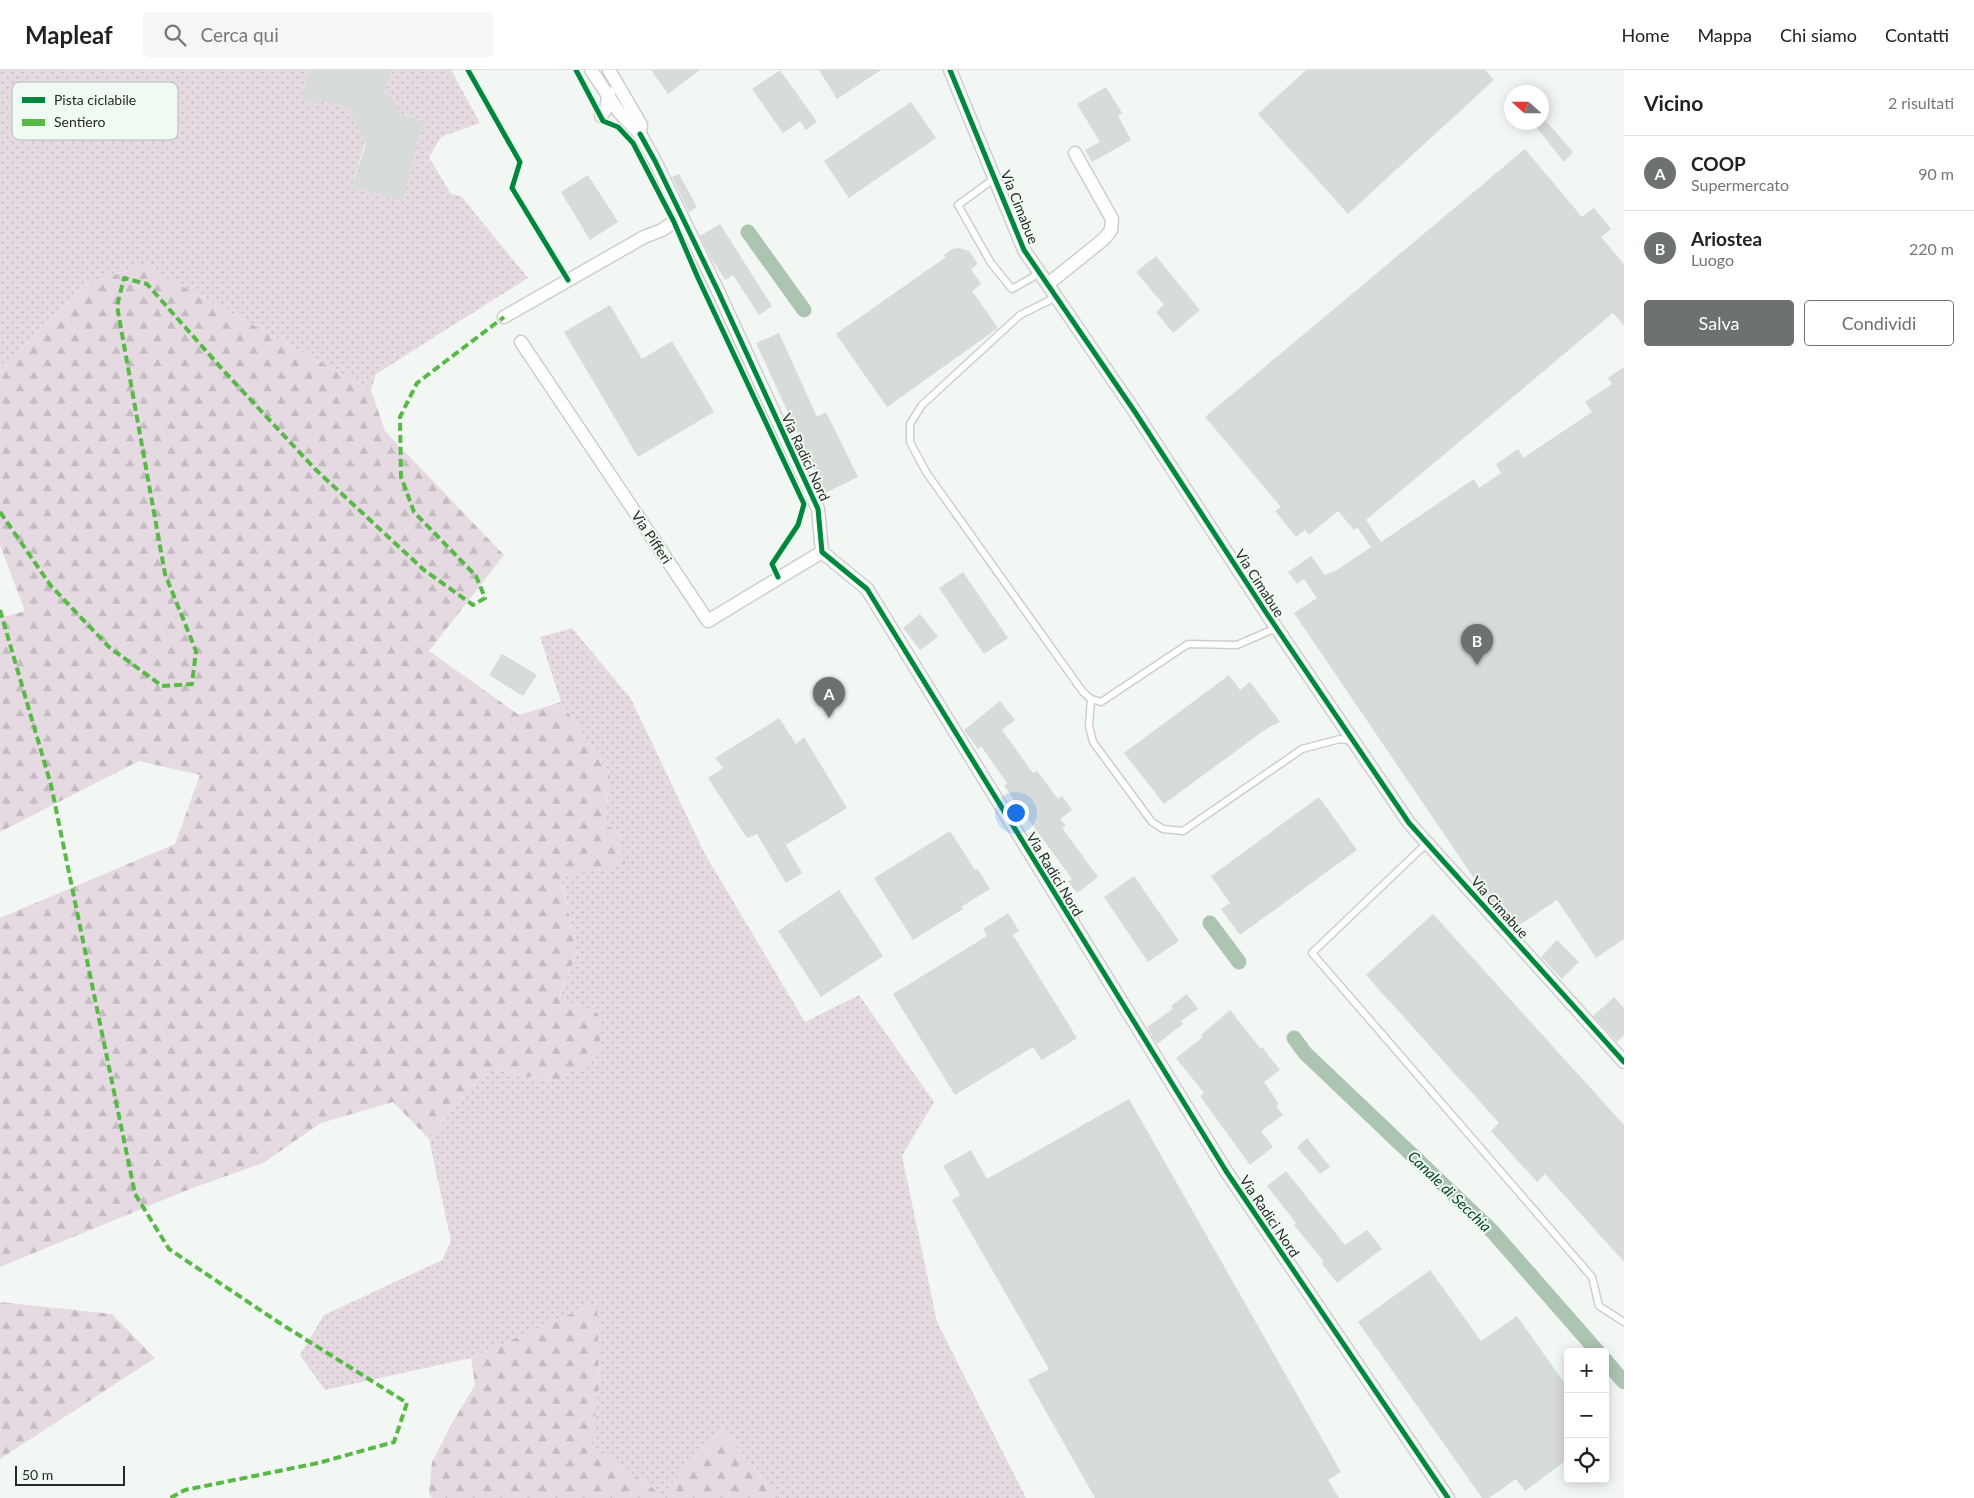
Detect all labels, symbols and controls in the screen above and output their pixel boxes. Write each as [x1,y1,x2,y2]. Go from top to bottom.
search box [143,12,493,57]
text: Mapleaf [25,20,113,49]
icon: search [161,21,189,49]
text: Cerca qui [201,23,279,46]
text: Home [1621,24,1669,46]
text: Mappa [1697,24,1752,46]
text: Chi siamo [1780,24,1857,46]
text: Contatti [1885,24,1949,46]
legend [12,82,178,140]
north arrow [1504,85,1549,130]
text: Vicino [1644,90,1703,115]
text: Pista ciclabile [54,91,136,108]
text: 2 risultati [1888,93,1954,112]
text: Sentiero [54,113,105,130]
text: COOP [1691,152,1746,175]
text: A [1654,164,1666,183]
text: 90 m [1918,164,1954,183]
street label: Via Cimabue [998,168,1042,246]
text: Supermercato [1691,175,1789,194]
text: Ariostea [1691,227,1762,250]
text: B [1655,239,1665,258]
text: 220 m [1909,239,1954,258]
text: Luogo [1691,250,1734,269]
button: Salva [1644,300,1794,346]
button: Condividi [1804,300,1954,346]
street label: Via Radici Nord [778,410,834,504]
street label: Via Pifferi [628,507,676,567]
street label: Via Cimabue [1232,546,1288,620]
pin: B [1461,624,1493,665]
pin: A [813,677,845,718]
your location [1003,800,1029,826]
street label: Via Radici Nord [1023,829,1087,919]
street label: Via Cimabue [1468,872,1532,942]
water label: Canale di Secchia [1405,1147,1496,1235]
street label: Via Radici Nord [1236,1172,1304,1260]
map controls [1564,1348,1609,1483]
button: + [1564,1348,1609,1393]
button: − [1564,1393,1609,1438]
button: locate [1564,1438,1609,1483]
scale bar [15,1463,125,1486]
text: 50 m [22,1466,53,1483]

